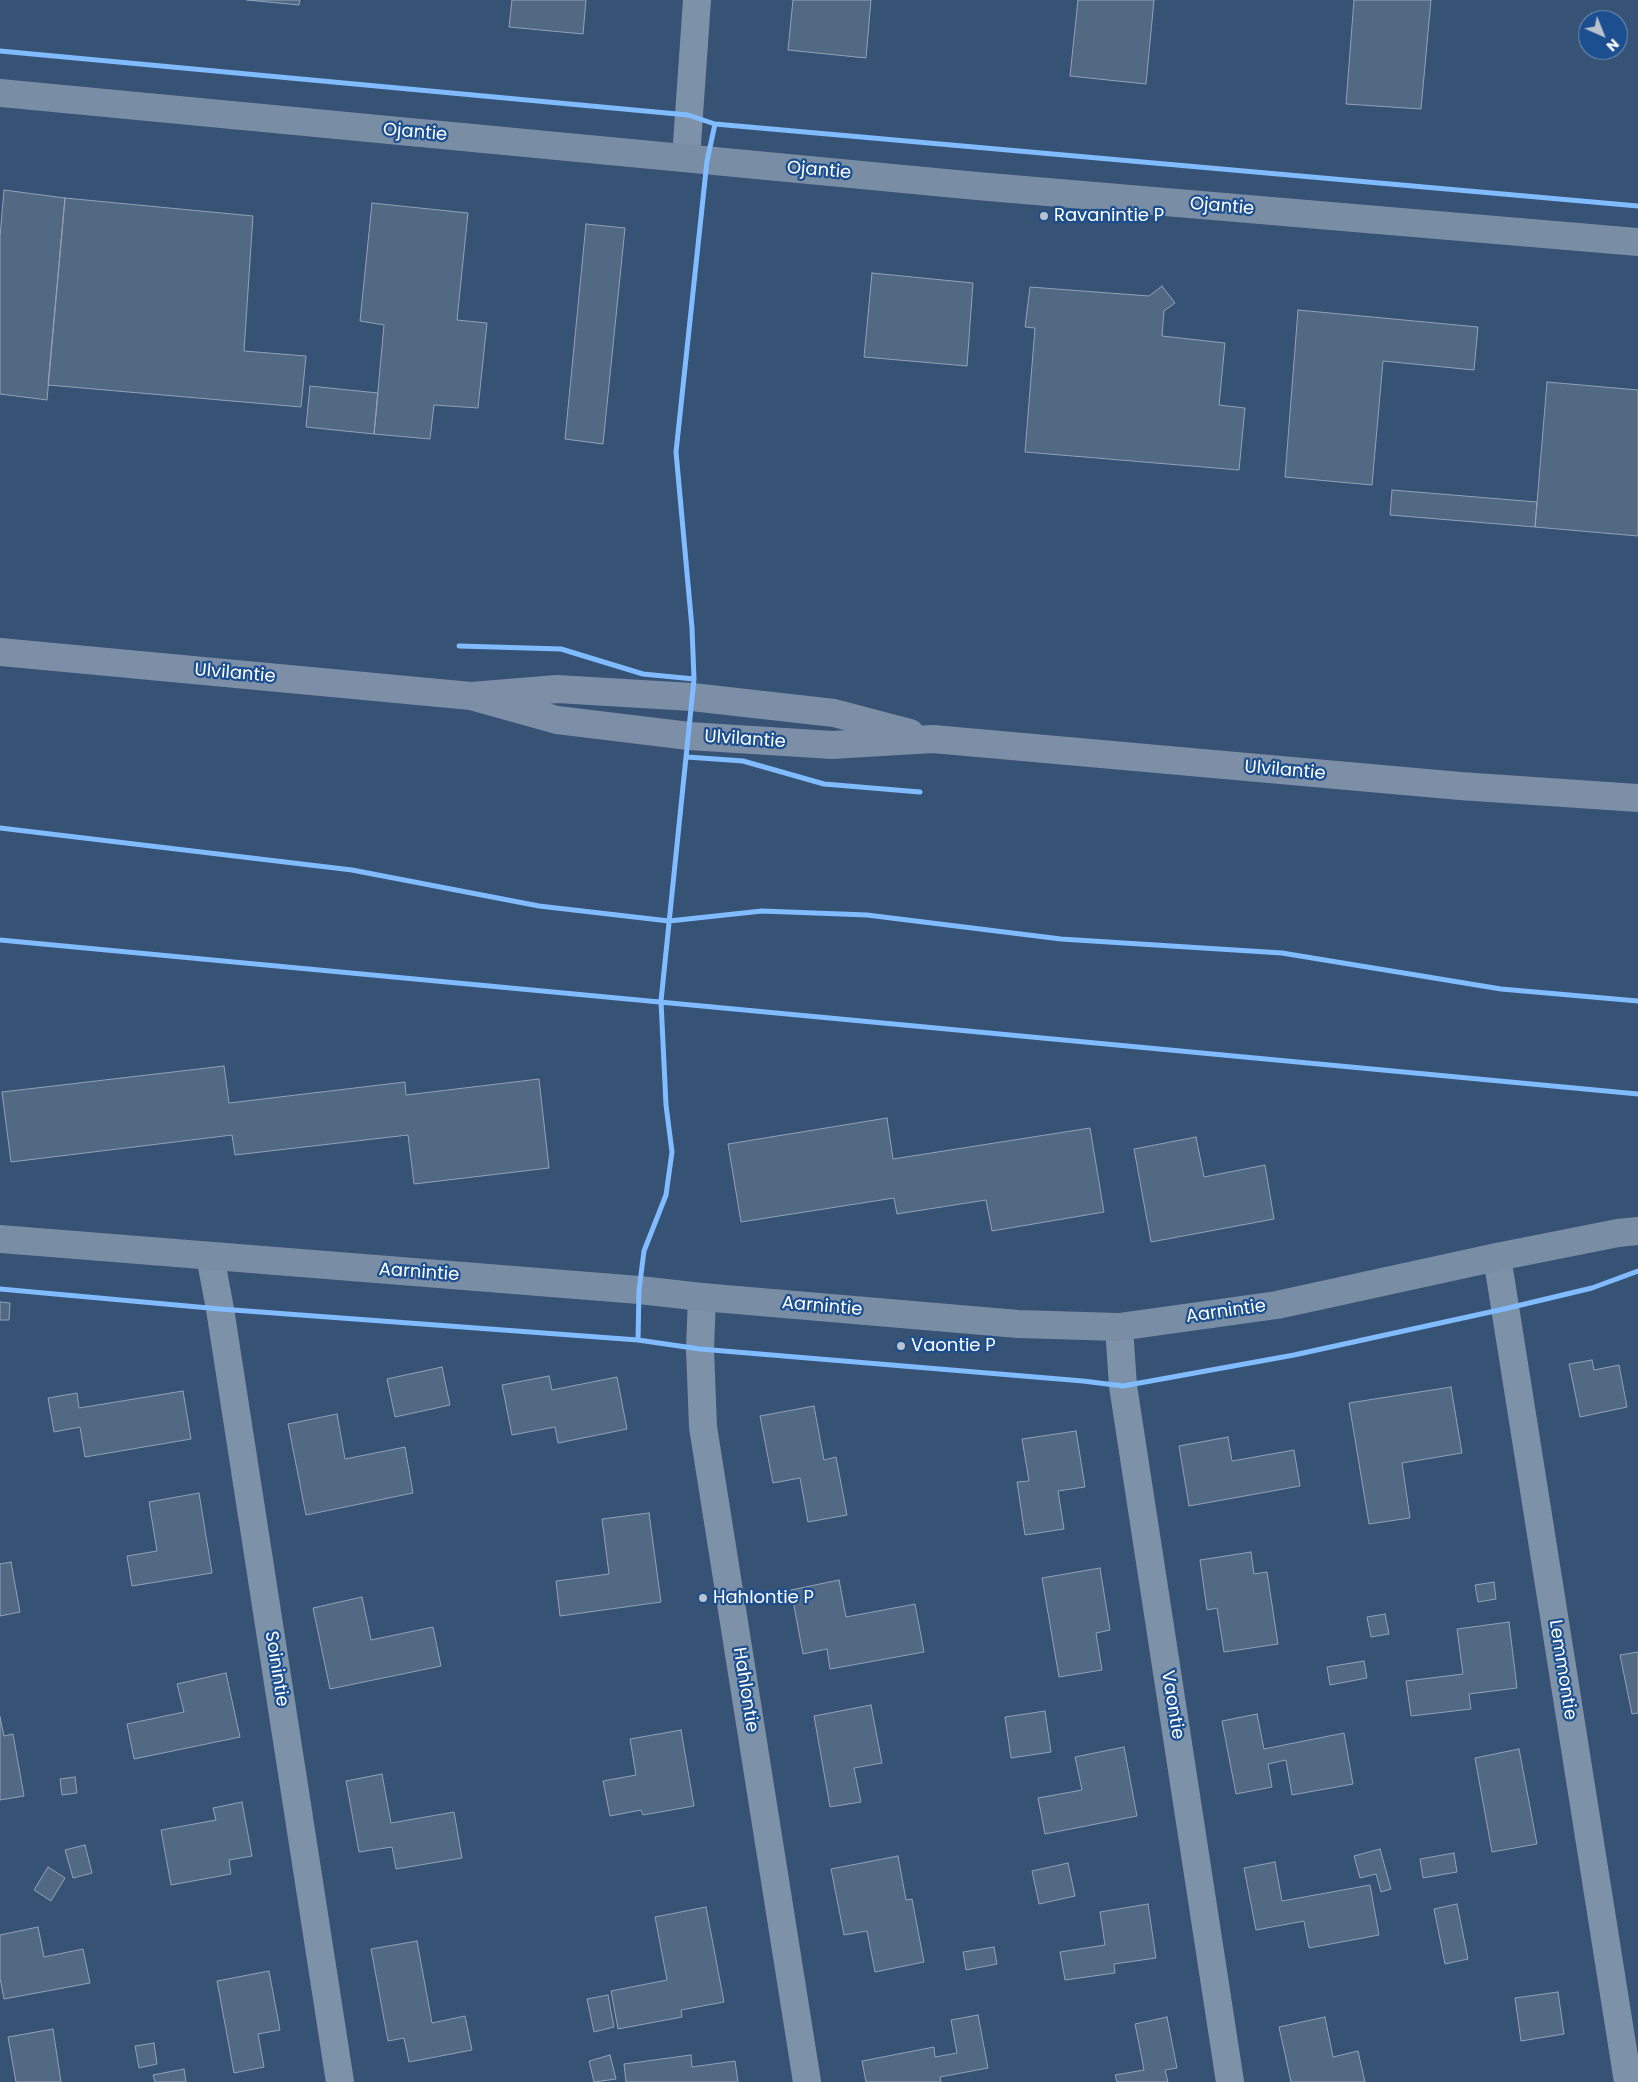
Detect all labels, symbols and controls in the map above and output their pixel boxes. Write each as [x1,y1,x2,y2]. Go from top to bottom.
north arrow [1578,10,1628,60]
text: N [1602,34,1623,56]
street label: Ojantie [382,119,448,147]
street label: Ojantie [786,157,852,185]
street label: Ojantie [1189,193,1255,221]
place label: Ravanintie P [1054,205,1164,227]
marker: Ravanintie P [1038,210,1050,222]
street label: Ulvilantie [194,660,276,688]
street label: Ulvilantie [704,726,786,754]
street label: Ulvilantie [1244,757,1326,785]
street label: Aarnintie [378,1259,460,1287]
street label: Aarnintie [781,1293,863,1321]
street label: Aarnintie [1185,1296,1267,1328]
place label: Vaontie P [911,1335,996,1357]
marker: Vaontie P [895,1340,907,1352]
place label: Hahlontie P [713,1587,814,1609]
marker: Hahlontie P [697,1592,709,1604]
street label: Lemmontie [1543,1618,1581,1722]
street label: Soinintie [259,1630,293,1708]
street label: Hahlontie [728,1646,762,1734]
street label: Vaontie [1156,1669,1188,1741]

